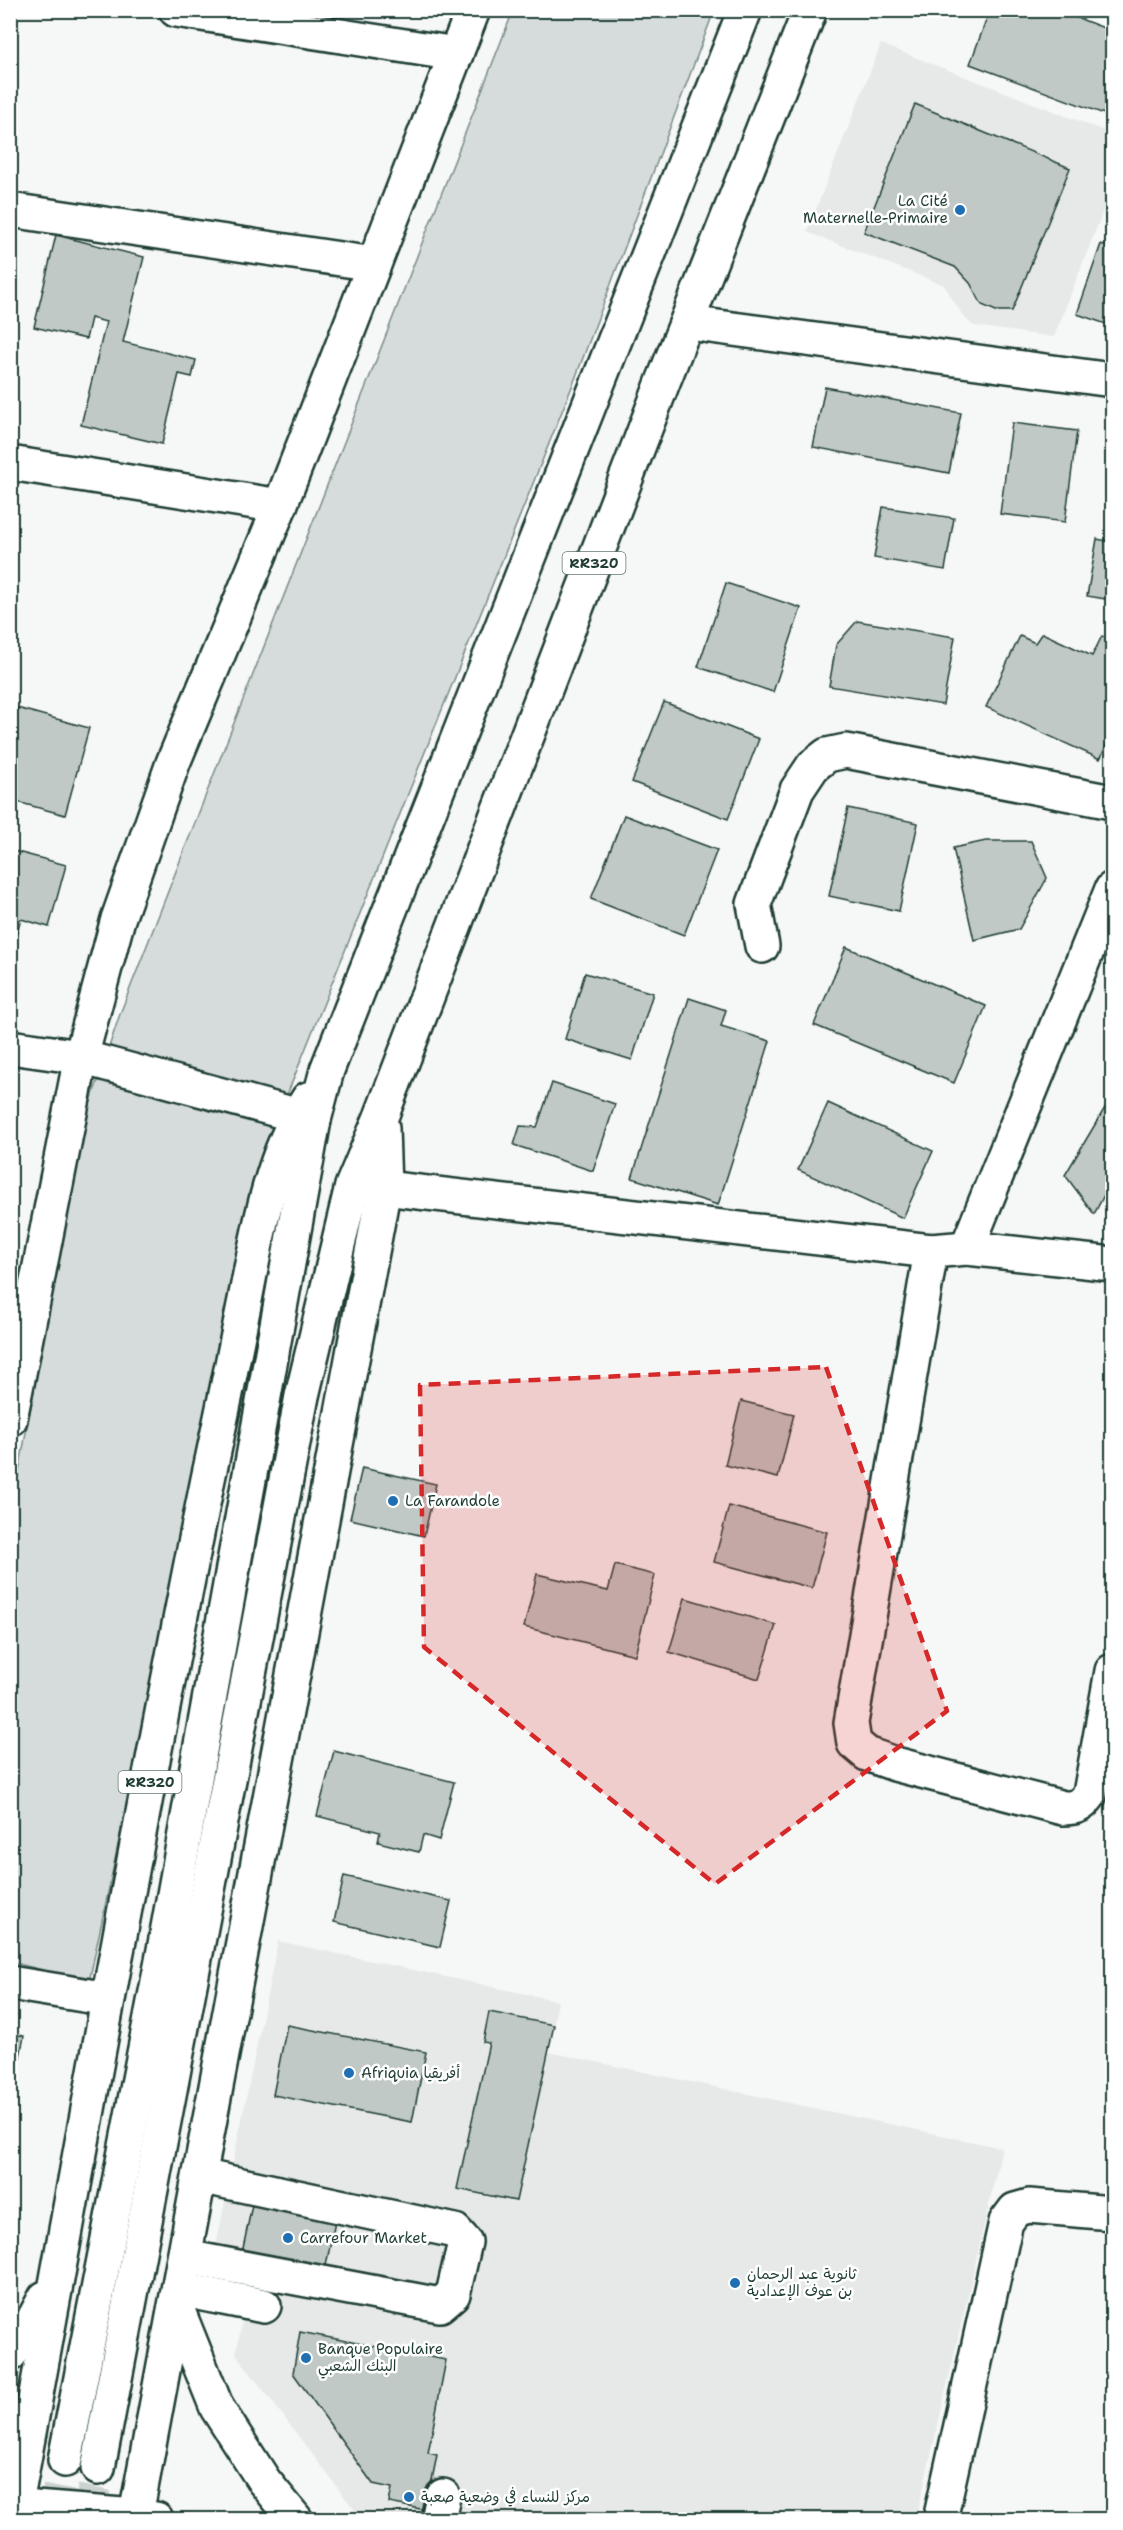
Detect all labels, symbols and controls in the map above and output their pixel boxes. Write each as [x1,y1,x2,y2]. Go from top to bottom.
place label: La Cité Maternelle-Primaire [803,191,948,228]
marker: La Cité Maternelle-Primaire [953,203,967,217]
road number: RR320 [562,552,626,574]
place label: La Farandole [405,1491,500,1511]
marker: La Farandole [386,1494,400,1508]
road number: RR320 [118,1771,182,1793]
place label: Afriquia أفريقيا [361,2063,460,2083]
marker: Afriquia أفريقيا [342,2066,356,2080]
place label: Carrefour Market [300,2228,427,2248]
marker: Carrefour Market [281,2231,295,2245]
place label: ثانوية عبد الرحمان بن عوف الإعدادية [747,2264,857,2301]
marker: ثانوية عبد الرحمان بن عوف الإعدادية [728,2276,742,2290]
place label: Banque Populaire البنك الشعبي [318,2339,443,2379]
marker: Banque Populaire البنك الشعبي [299,2351,313,2365]
place label: مركز للنساء في وضعية صعبة [421,2487,590,2507]
marker: مركز للنساء في وضعية صعبة [402,2490,416,2504]

